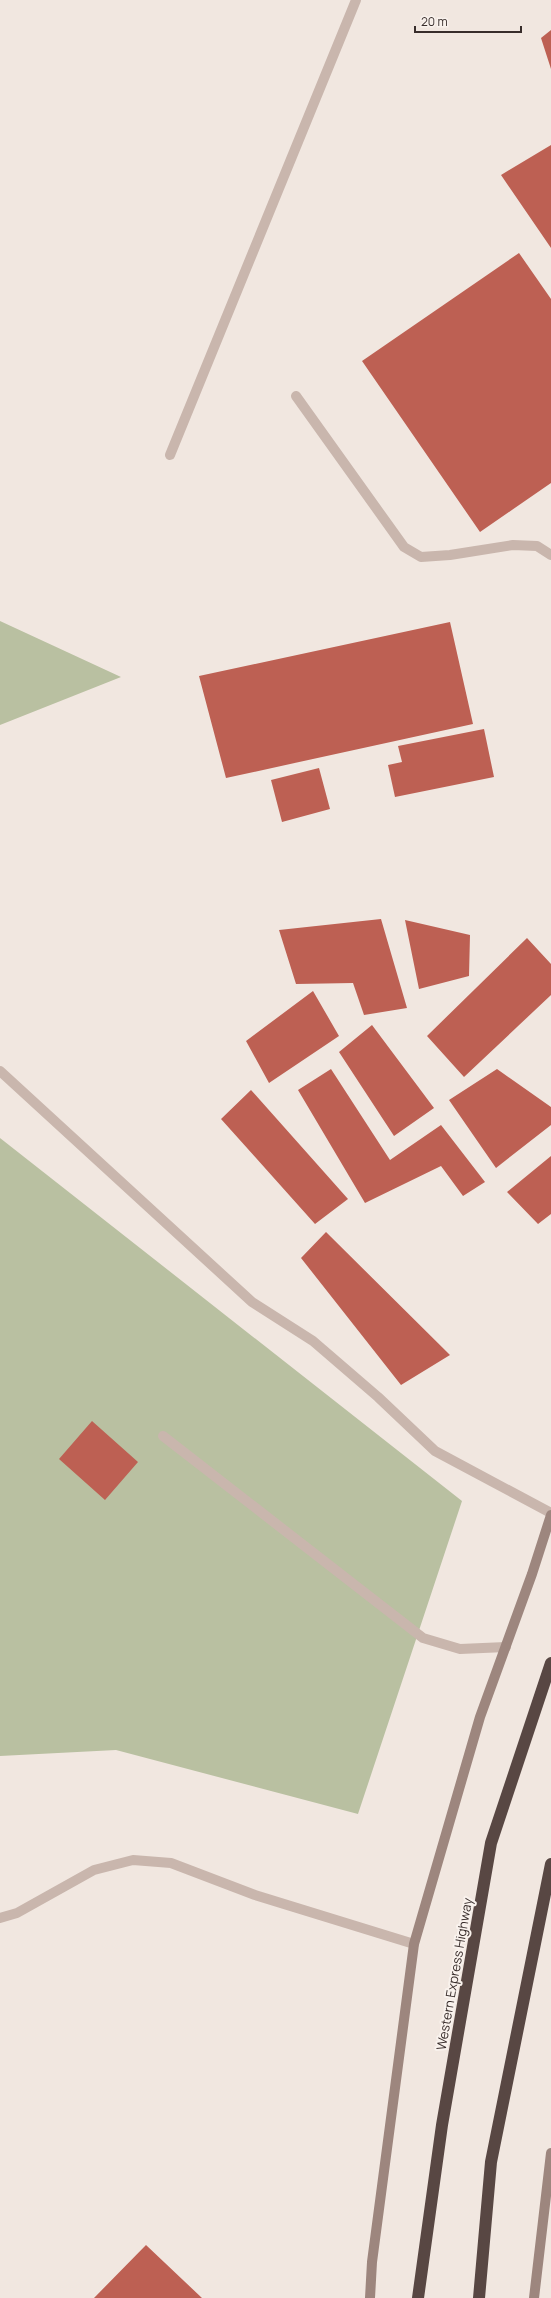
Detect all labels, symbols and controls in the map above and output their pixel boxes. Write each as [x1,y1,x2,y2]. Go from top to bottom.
scale bar [415,8,521,34]
text: 20 m [421,13,448,30]
street label: Western Express Highway [432,1896,476,2052]

